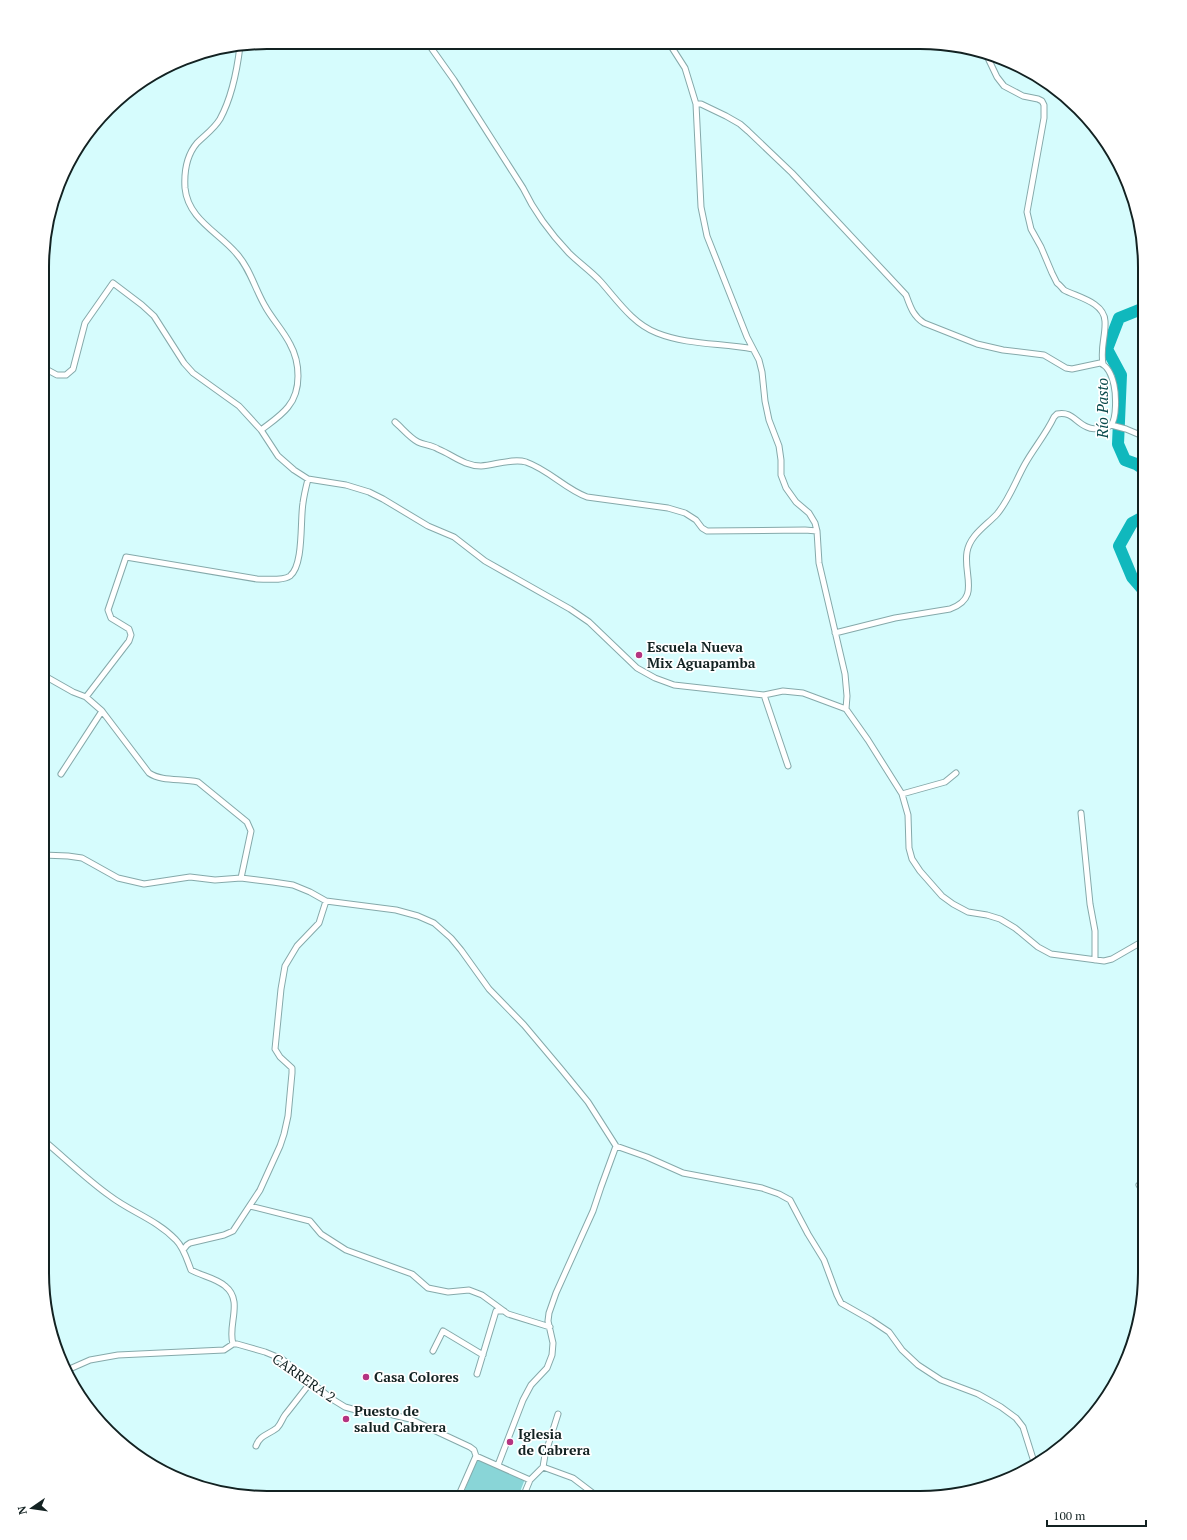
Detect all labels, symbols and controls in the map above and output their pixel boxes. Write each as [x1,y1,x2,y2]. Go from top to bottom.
water label: Río Pasto [1092,377,1112,439]
place label: Escuela Nueva Mix Aguapamba [647,637,756,672]
marker: Escuela Nueva Mix Aguapamba [634,650,644,660]
street label: CARRERA 2 [269,1349,340,1406]
place label: Casa Colores [374,1367,459,1386]
marker: Casa Colores [361,1372,371,1382]
place label: Puesto de salud Cabrera [354,1401,446,1436]
marker: Puesto de salud Cabrera [341,1414,351,1424]
place label: Iglesia de Cabrera [518,1424,590,1459]
marker: Iglesia de Cabrera [505,1437,515,1447]
north arrow [12,1488,52,1528]
scale bar [1047,1502,1146,1528]
text: N [14,1504,30,1516]
text: 100 m [1053,1508,1086,1523]

